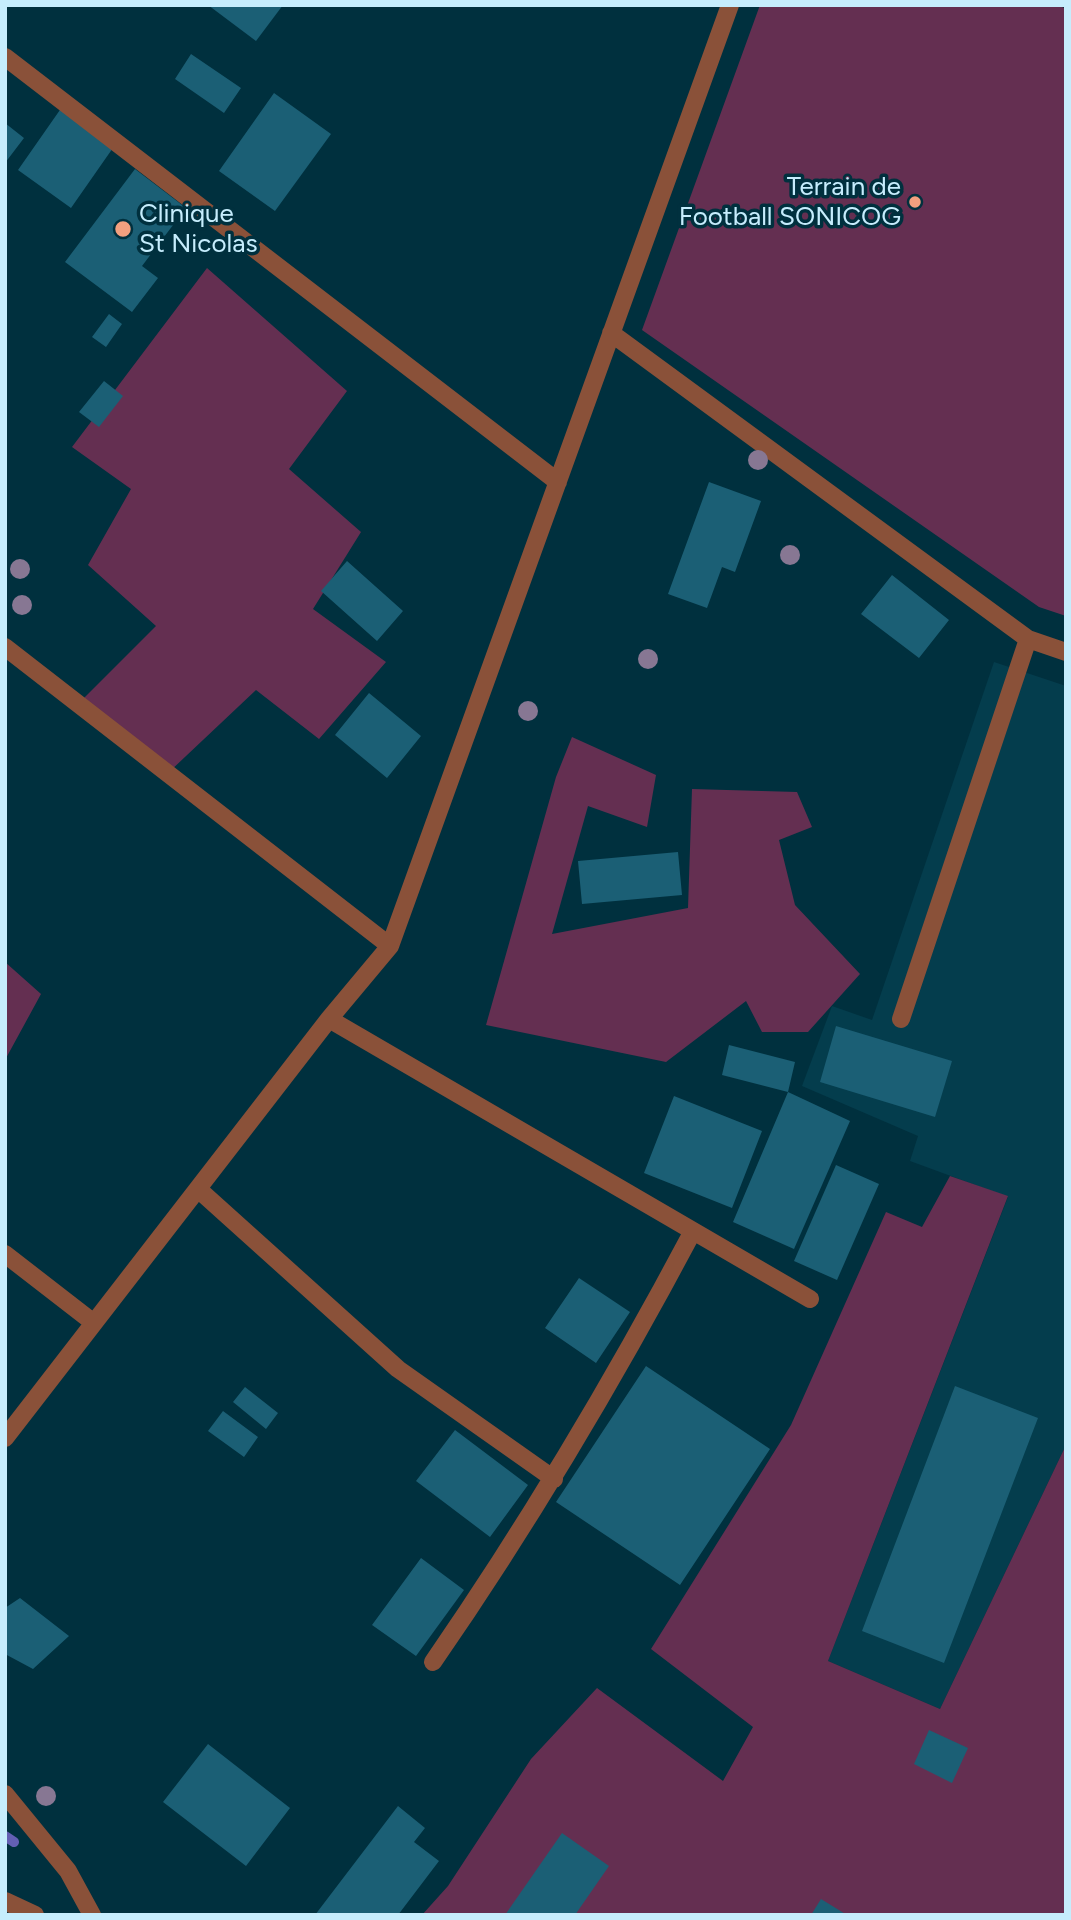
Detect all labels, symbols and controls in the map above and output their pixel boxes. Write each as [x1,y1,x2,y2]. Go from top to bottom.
place label: Terrain de Football SONICOG [679,171,901,232]
marker: Terrain de Football SONICOG [907,194,923,210]
place label: Clinique St Nicolas [139,198,258,260]
marker: Clinique St Nicolas [113,219,133,239]

